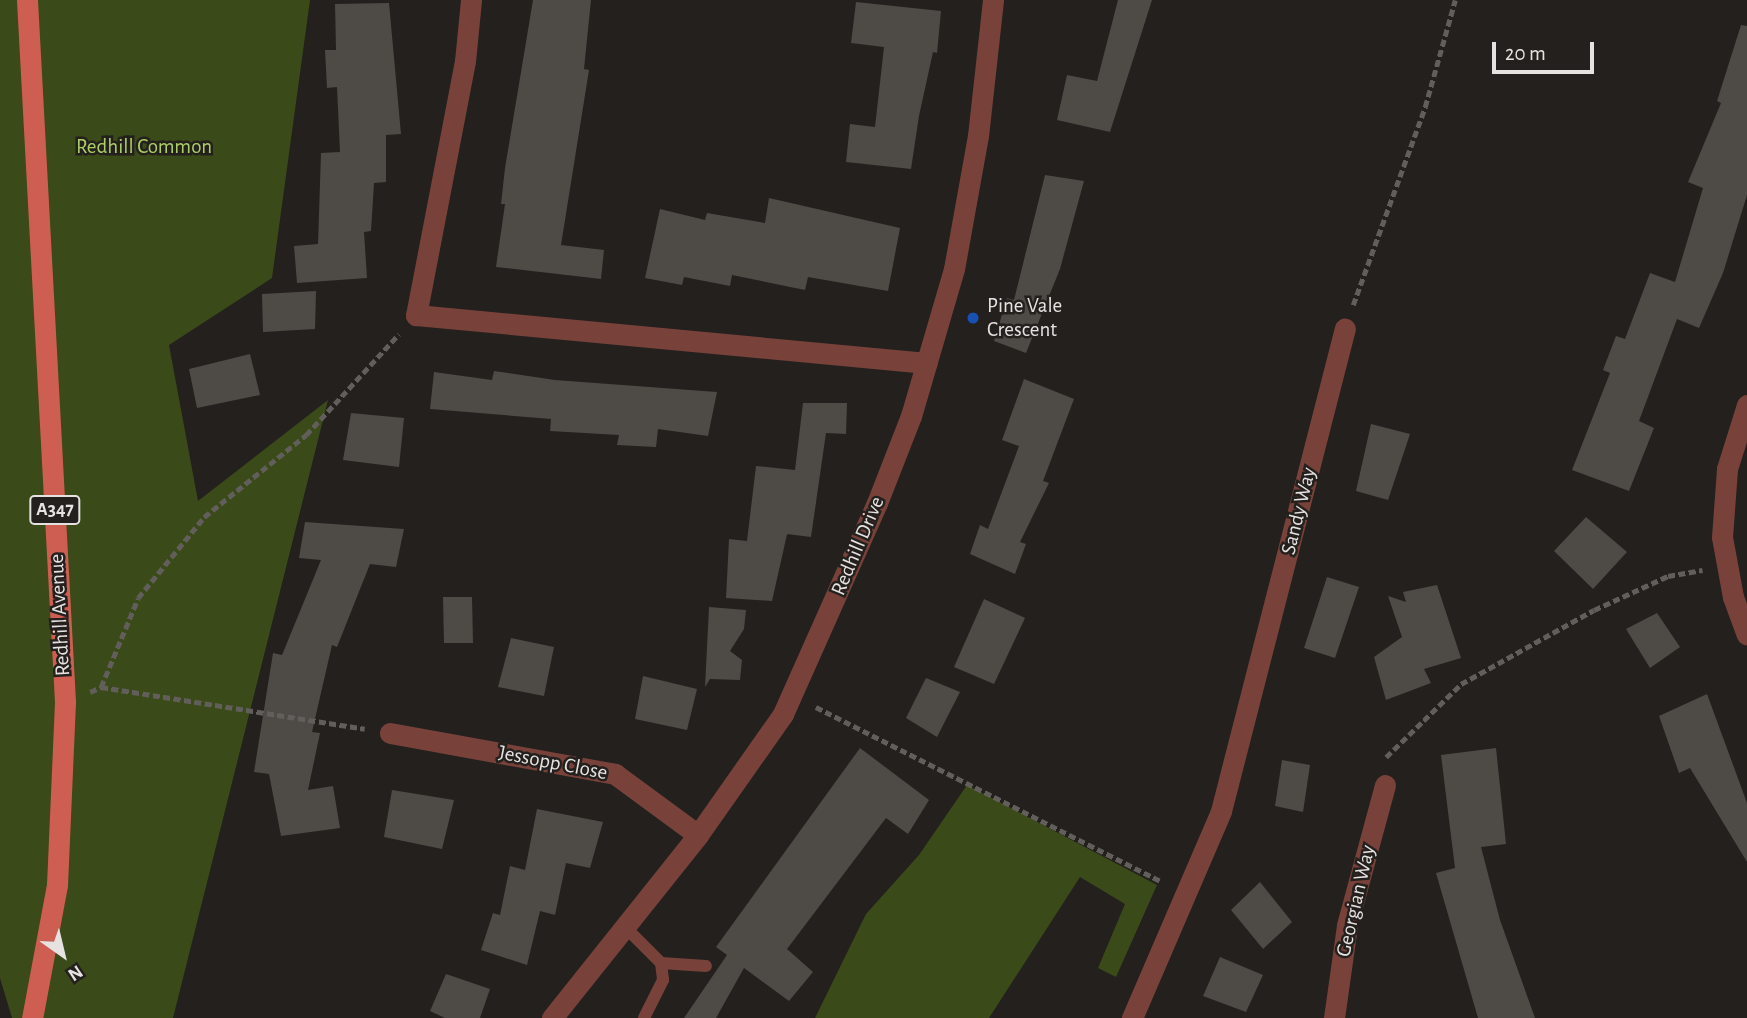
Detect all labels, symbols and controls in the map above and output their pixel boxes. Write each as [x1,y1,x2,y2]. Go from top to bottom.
scale bar [1495,28,1596,72]
text: 20 m [1505,43,1546,64]
park label: Redhill Common [76,134,212,160]
place label: Pine Vale Crescent [987,293,1062,343]
marker: Pine Vale Crescent [965,310,981,326]
street label: Sandy Way [1276,465,1322,557]
street label: Redhill Drive [826,493,890,599]
road number: A347 [29,495,81,526]
street label: Redhill Avenue [44,553,76,677]
street label: Jessopp Close [496,740,610,786]
street label: Georgian Way [1331,843,1381,959]
north arrow [28,920,98,990]
text: N [64,961,86,984]

